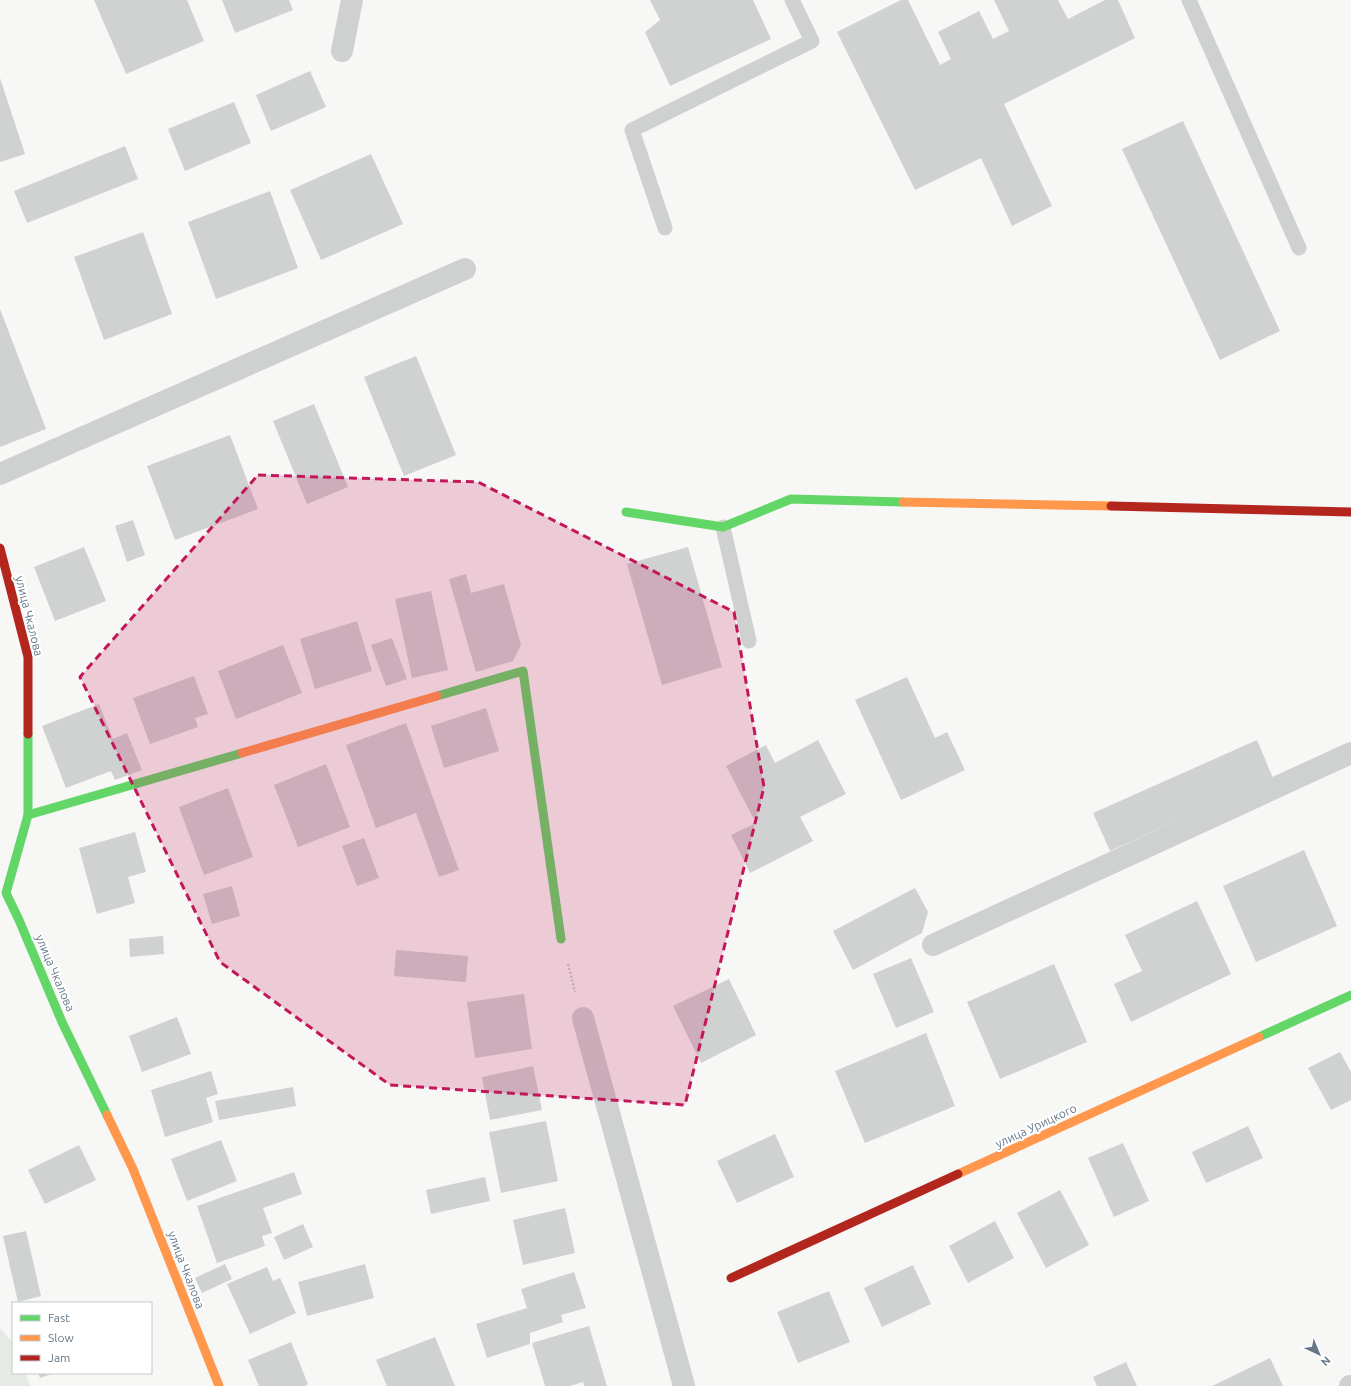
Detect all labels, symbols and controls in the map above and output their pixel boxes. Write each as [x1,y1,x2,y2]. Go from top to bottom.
street label: улица Чкалова [13,574,46,657]
street label: улица Чкалова [33,932,77,1013]
street label: улица Урицкого [993,1101,1078,1150]
street label: улица Чкалова [166,1229,207,1311]
legend [12,1302,152,1374]
text: Fast [48,1311,70,1324]
text: Slow [48,1331,74,1344]
north arrow [1299,1334,1339,1374]
text: Jam [48,1351,70,1364]
text: N [1319,1354,1333,1368]

